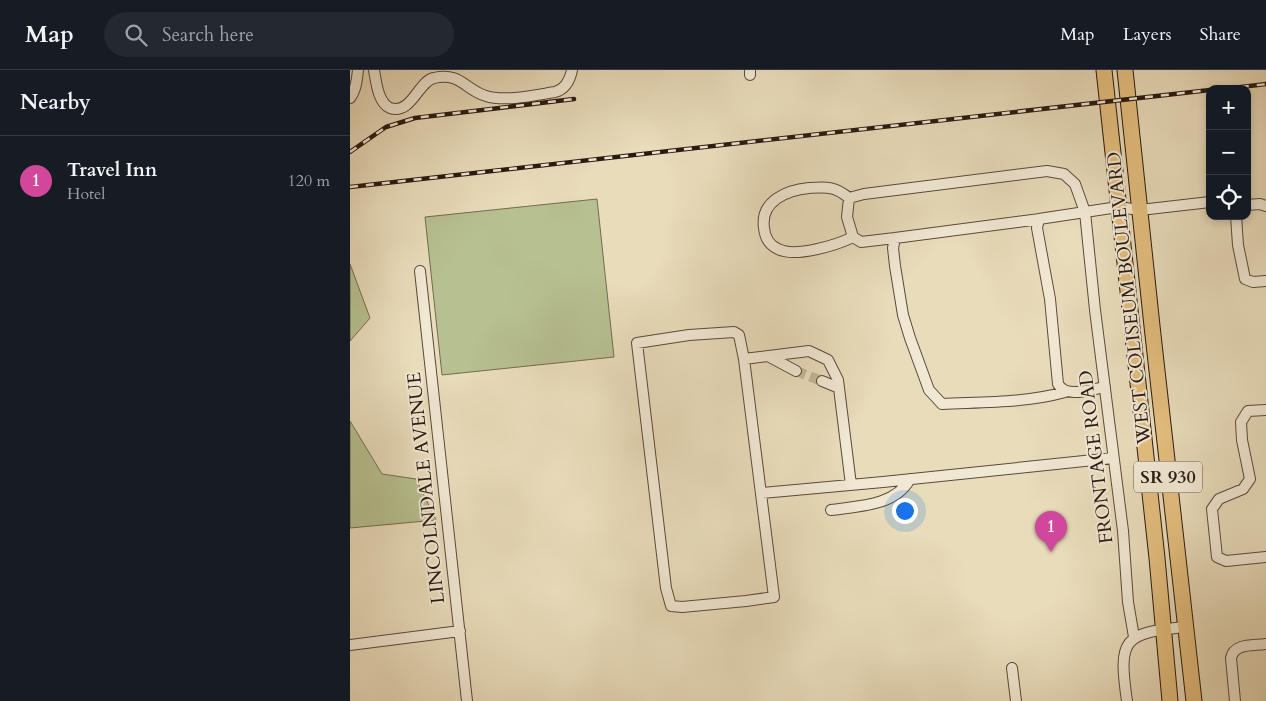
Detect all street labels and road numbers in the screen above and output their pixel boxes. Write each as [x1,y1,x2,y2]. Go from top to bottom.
street label: WEST COLISEUM BOULEVARD [1101,150,1157,447]
street label: FRONTAGE ROAD [1072,369,1120,545]
street label: LINCOLNDALE AVENUE [401,371,451,605]
road number: SR 930 [1134,462,1202,492]

